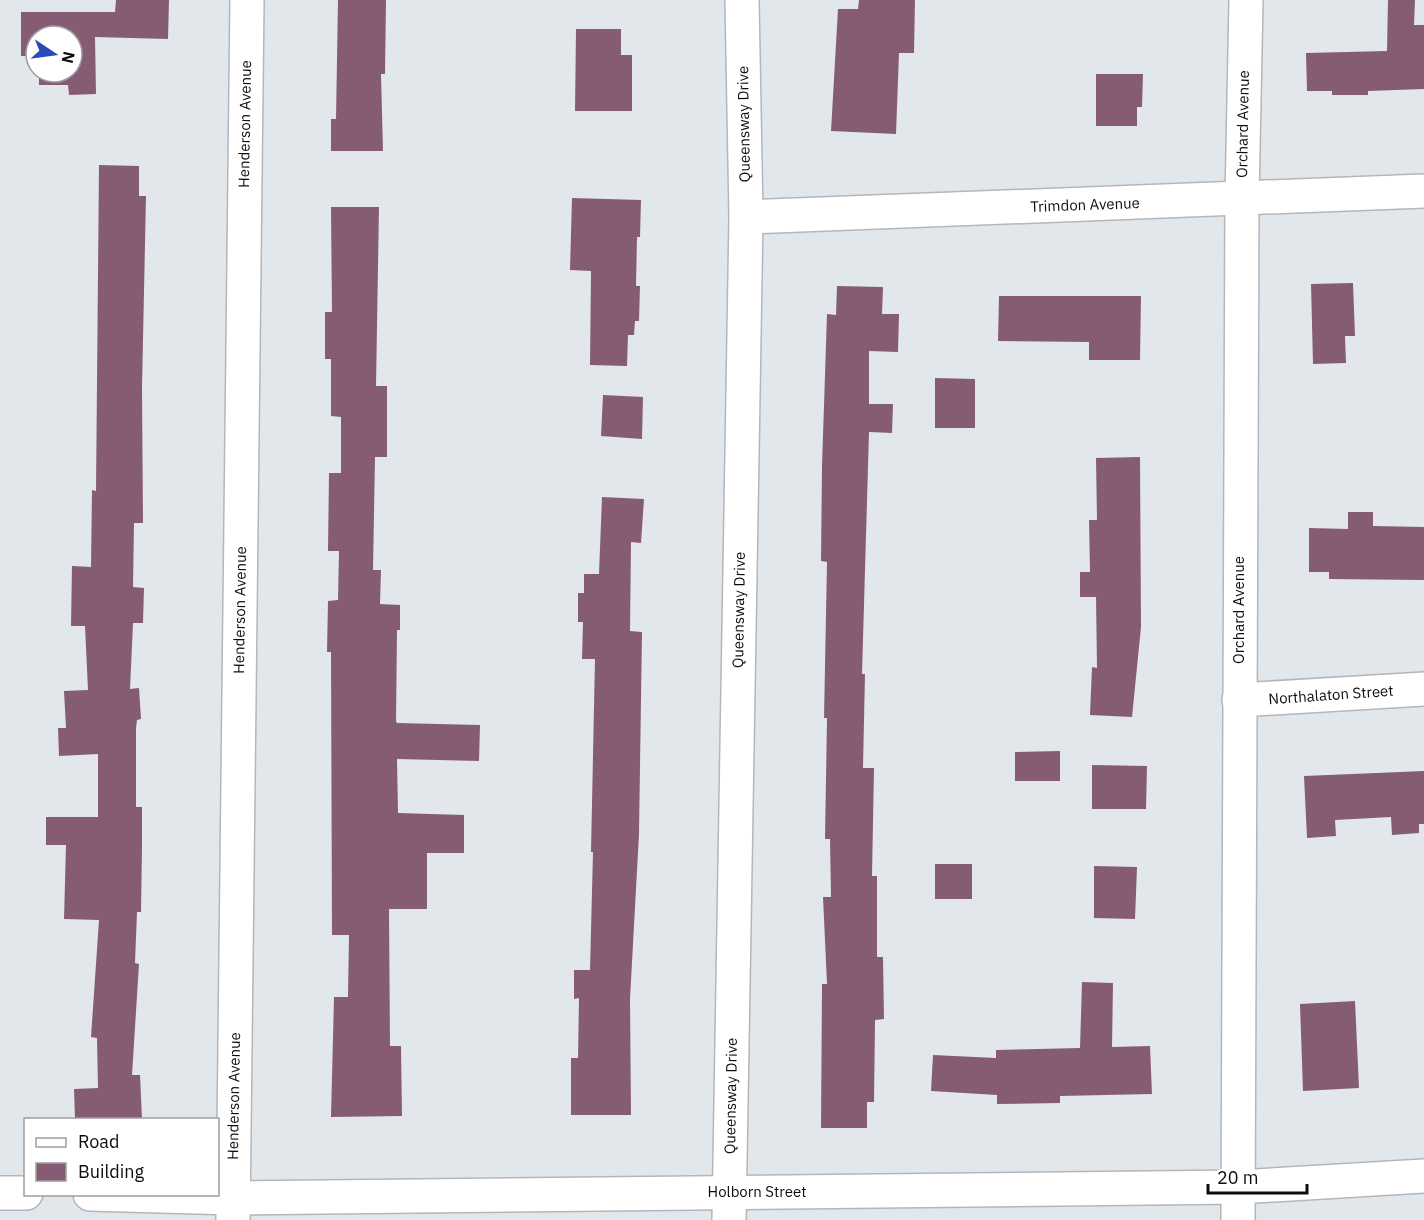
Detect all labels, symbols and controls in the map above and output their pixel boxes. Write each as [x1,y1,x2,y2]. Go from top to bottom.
north arrow [24,24,84,84]
text: N [58,49,80,65]
street label: Henderson Avenue [234,60,255,188]
street label: Queensway Drive [733,66,754,182]
street label: Orchard Avenue [1232,70,1253,178]
street label: Trimdon Avenue [1030,193,1140,216]
street label: Henderson Avenue [229,546,250,674]
street label: Queensway Drive [728,552,749,668]
street label: Orchard Avenue [1229,556,1248,664]
street label: Northalaton Street [1268,681,1394,708]
street label: Henderson Avenue [223,1032,244,1160]
street label: Queensway Drive [720,1038,741,1154]
legend [24,1118,219,1196]
text: Road [78,1130,119,1153]
scale bar [1208,1157,1307,1195]
text: Building [78,1160,145,1183]
text: 20 m [1217,1166,1259,1189]
street label: Holborn Street [708,1182,806,1201]

